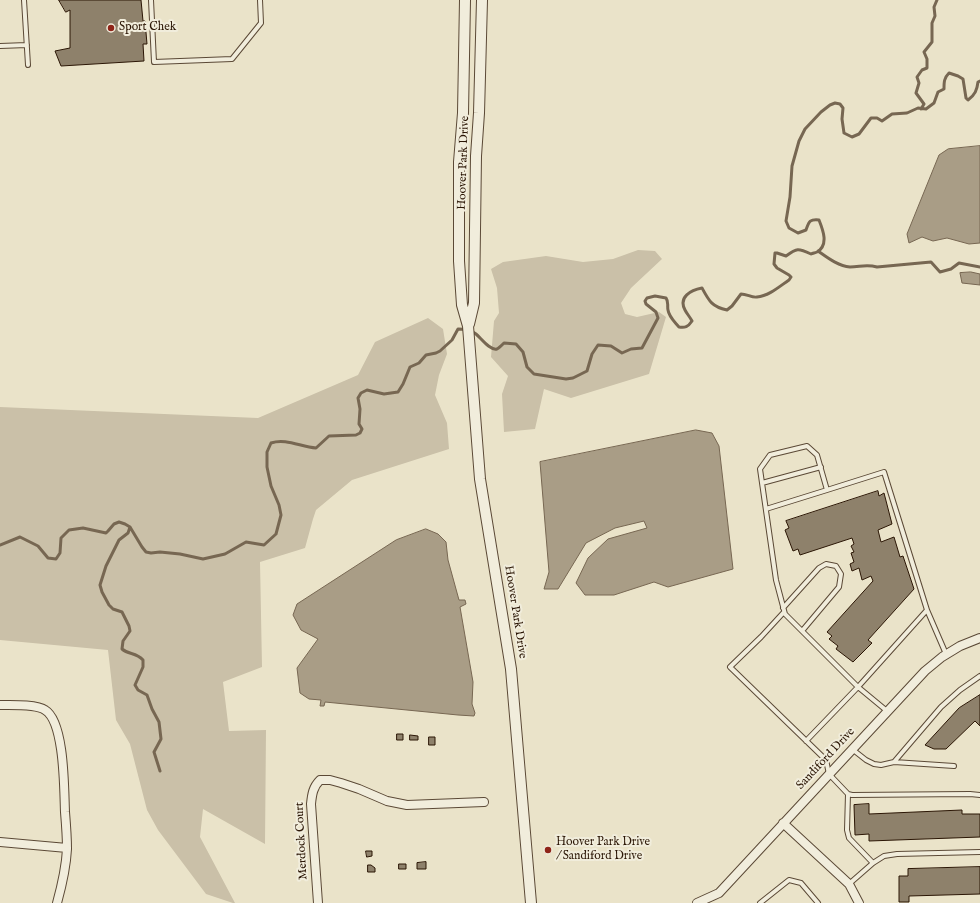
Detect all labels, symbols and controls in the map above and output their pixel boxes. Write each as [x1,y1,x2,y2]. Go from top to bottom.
place label: Sport Chek [119,21,176,35]
marker: Sport Chek [106,23,116,33]
street label: Hoover Park Drive [455,116,473,210]
street label: Hoover Park Drive [501,564,529,660]
street label: Sandiford Drive [794,725,858,793]
street label: Merdock Court [293,802,311,880]
place label: Hoover Park Drive / Sandiford Drive [556,836,650,864]
marker: Hoover Park Drive / Sandiford Drive [543,845,553,855]

